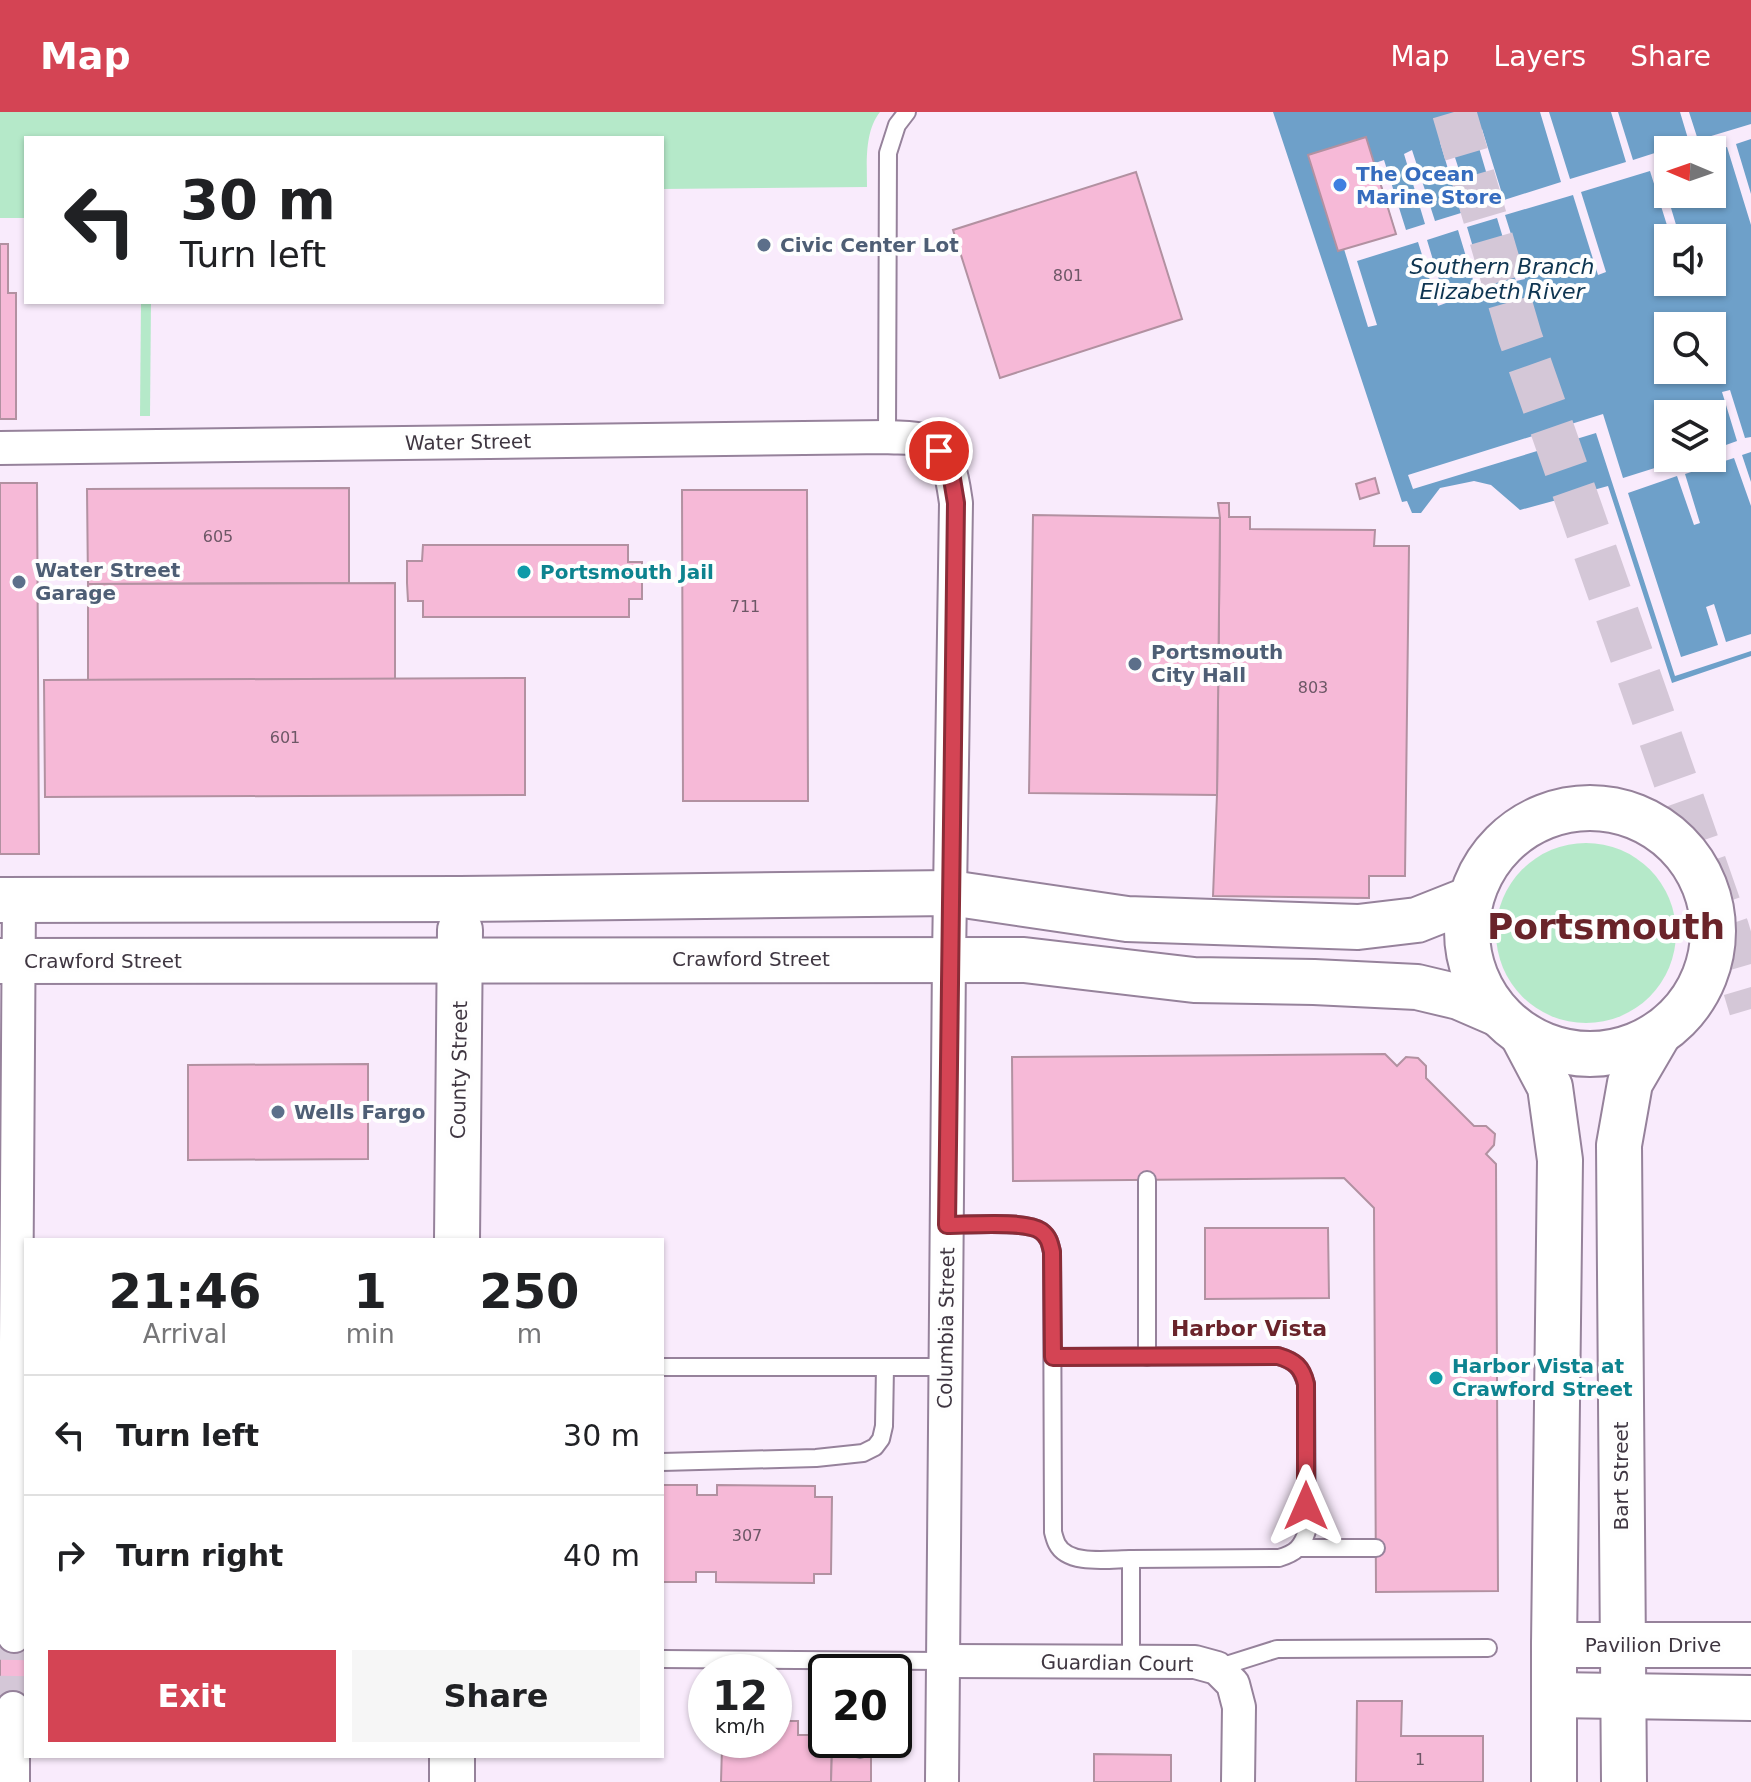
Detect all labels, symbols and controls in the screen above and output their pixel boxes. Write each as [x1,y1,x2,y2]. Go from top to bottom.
text: Map [40,34,131,78]
text: Map [1390,40,1450,73]
text: Layers [1494,40,1586,73]
text: Share [1630,40,1711,73]
north arrow [1654,136,1726,208]
map controls [1654,136,1726,472]
place label: The Ocean Marine Store [1356,162,1502,209]
text: 30 m [180,167,336,232]
icon: left [48,168,152,272]
marker: The Ocean Marine Store [1331,176,1349,194]
button: sound [1654,224,1726,296]
place label: Civic Center Lot [780,233,959,257]
text: Turn left [180,234,326,275]
marker: Civic Center Lot [755,236,773,254]
water label: Southern Branch Elizabeth River [1409,254,1595,304]
house number: 801 [1053,266,1083,285]
button: search [1654,312,1726,384]
button: layers [1654,400,1726,472]
pin [905,417,973,485]
street label: Water Street [405,429,531,455]
icon: arrive [917,429,961,473]
house number: 605 [203,527,233,546]
place label: Water Street Garage [35,558,181,605]
place label: Portsmouth Jail [540,560,714,584]
marker: Portsmouth Jail [515,563,533,581]
marker: Water Street Garage [10,573,28,591]
house number: 711 [730,597,760,616]
place label: Portsmouth City Hall [1151,640,1283,687]
marker: Portsmouth City Hall [1126,655,1144,673]
house number: 803 [1298,678,1328,697]
house number: 601 [270,728,300,747]
district label: Portsmouth [1487,906,1725,947]
street label: Crawford Street [672,947,830,971]
street label: Crawford Street [24,949,182,973]
street label: County Street [446,1000,472,1139]
place label: Wells Fargo [294,1100,425,1124]
marker: Wells Fargo [269,1103,287,1121]
street label: Columbia Street [933,1247,959,1409]
text: 21:46 [108,1263,261,1319]
text: 1 [354,1263,387,1319]
text: 250 [479,1263,579,1319]
district label: Harbor Vista [1171,1316,1327,1341]
text: Arrival [143,1319,227,1349]
text: min [346,1319,395,1349]
text: m [517,1319,542,1349]
place label: Harbor Vista at Crawford Street [1452,1354,1633,1401]
marker: Harbor Vista at Crawford Street [1427,1369,1445,1387]
icon: left [48,1413,92,1457]
text: Turn left [116,1418,259,1453]
text: 30 m [563,1418,640,1453]
street label: Bart Street [1609,1421,1633,1531]
position arrow [1264,1464,1348,1548]
house number: 307 [732,1526,762,1545]
icon: right [48,1533,92,1577]
text: Turn right [116,1538,283,1573]
text: 40 m [563,1538,640,1573]
street label: Pavilion Drive [1585,1633,1721,1657]
button: Exit [48,1650,336,1742]
button: Share [352,1650,640,1742]
street label: Guardian Court [1040,1650,1194,1676]
speed limit sign: 20 [808,1654,912,1758]
text: 12 [712,1673,768,1719]
text: km/h [715,1714,765,1738]
house number: 1 [1415,1750,1425,1769]

